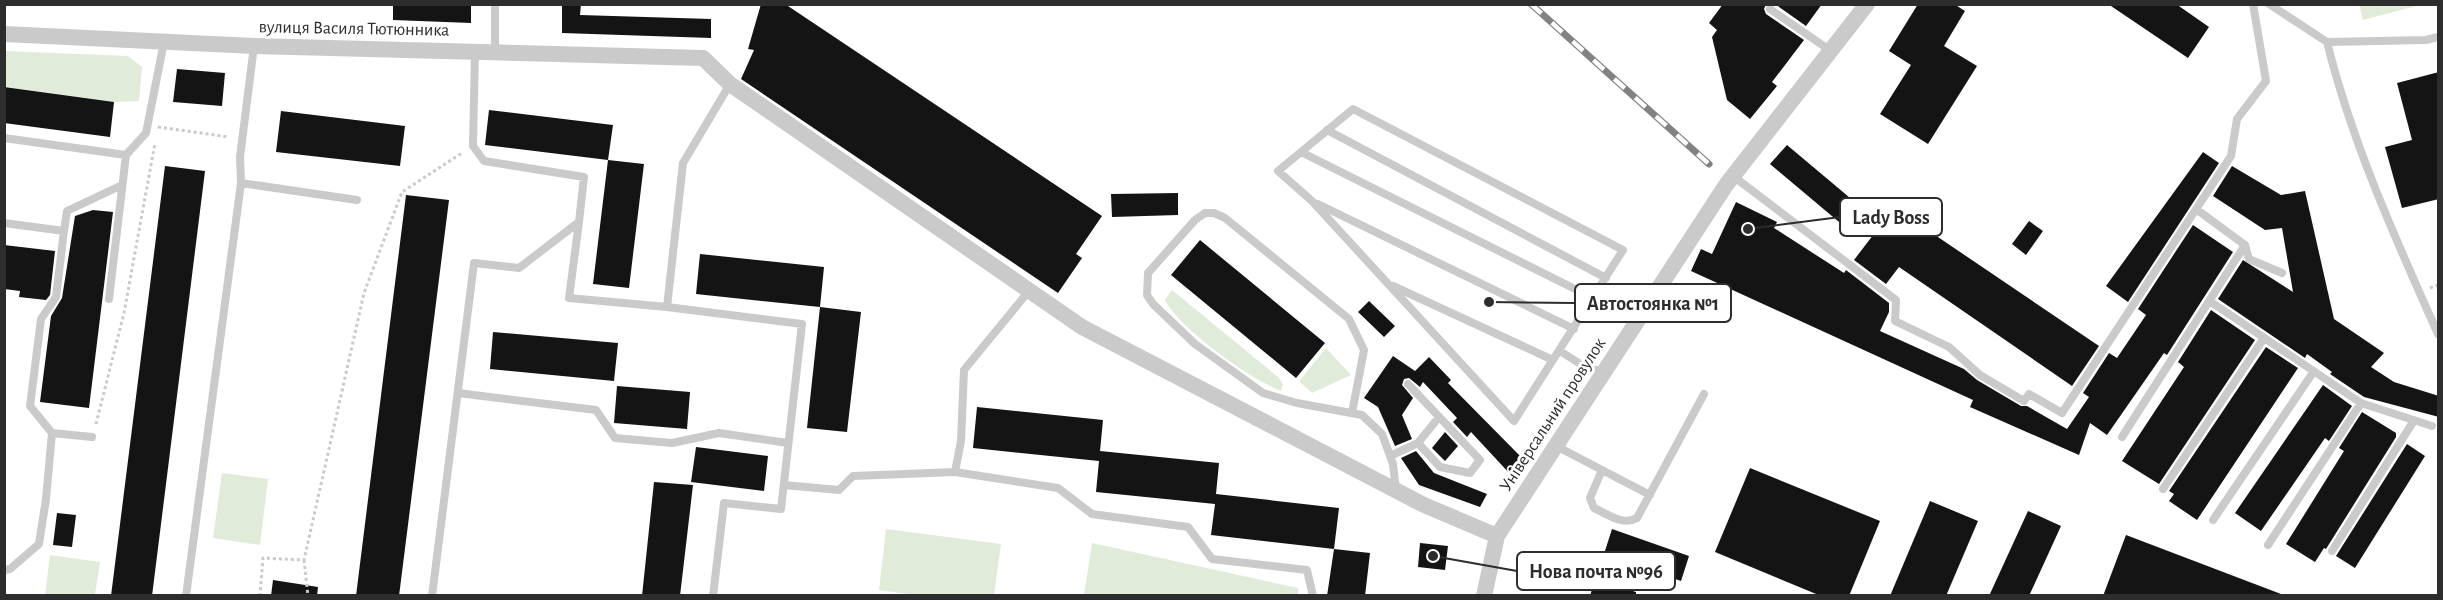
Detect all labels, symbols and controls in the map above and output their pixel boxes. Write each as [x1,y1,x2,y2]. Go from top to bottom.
street label: вулиця Василя Тютюнника [258,18,450,40]
callout: Lady Boss [1840,198,1942,236]
text: Lady Boss [1852,208,1930,228]
callout: Автостоянка №1 [1575,284,1731,322]
text: Автостоянка №1 [1587,294,1719,314]
street label: Універсальний провулок [1497,334,1610,495]
callout: Нова почта №96 [1517,552,1675,590]
text: Нова почта №96 [1529,562,1663,582]

